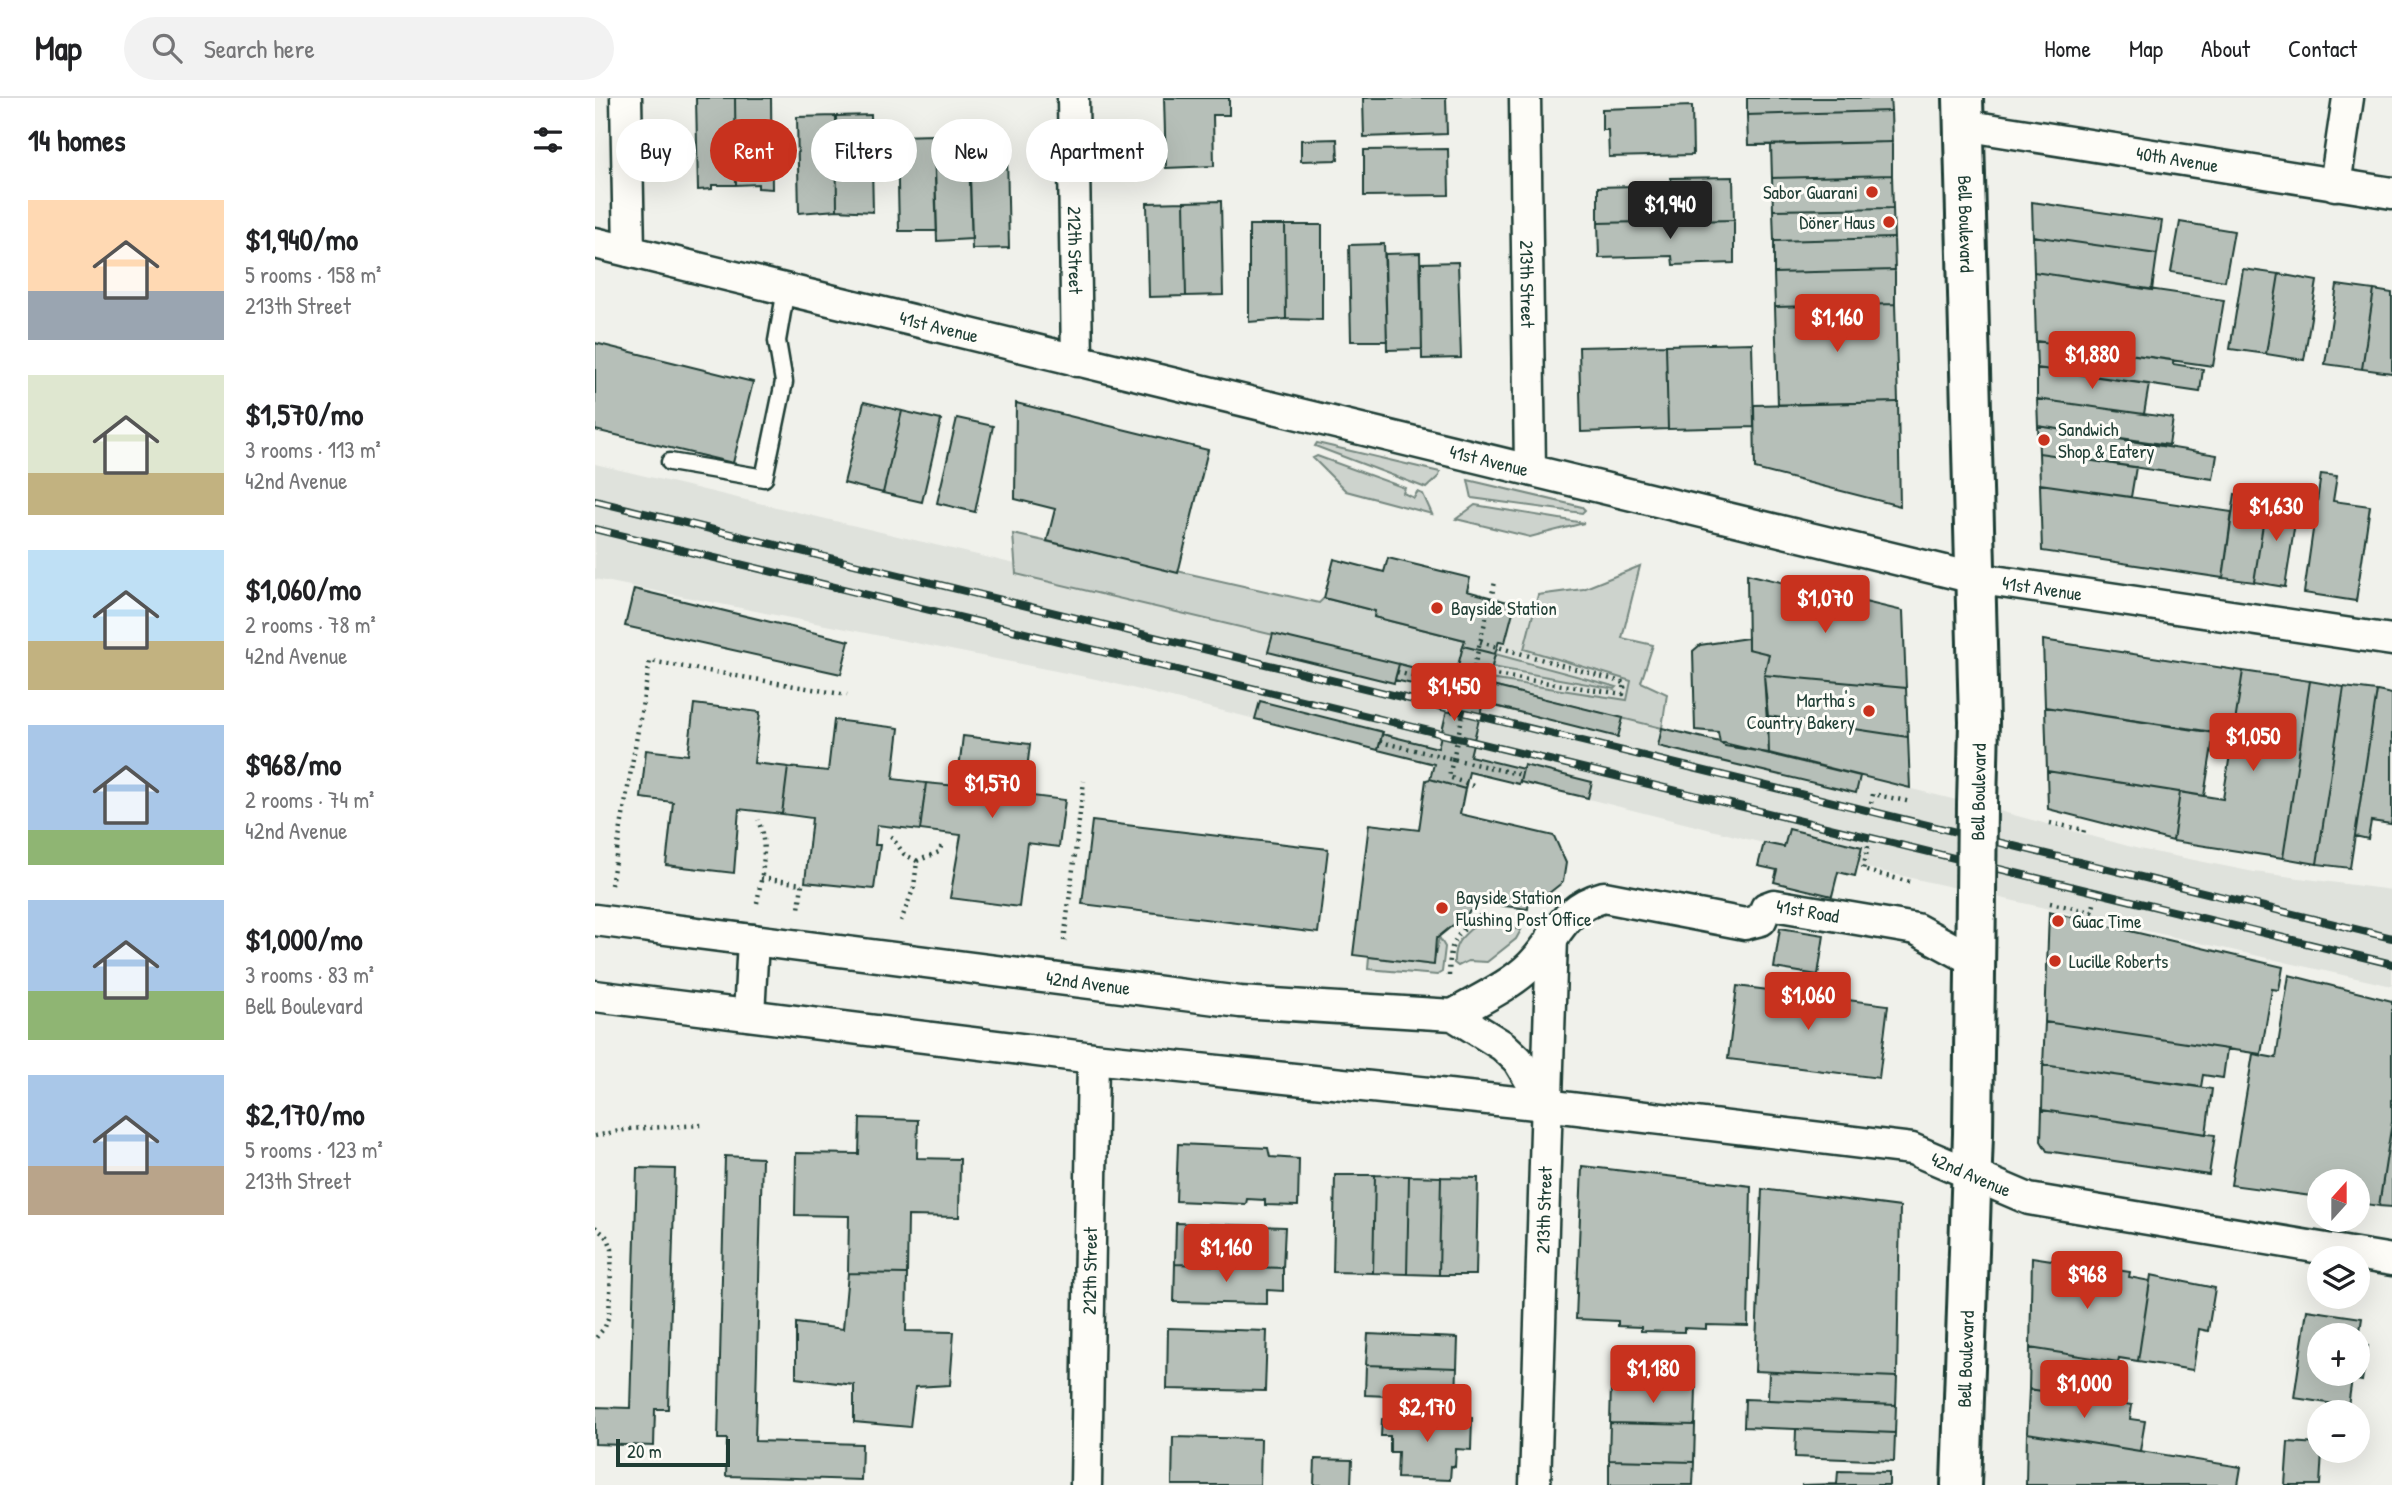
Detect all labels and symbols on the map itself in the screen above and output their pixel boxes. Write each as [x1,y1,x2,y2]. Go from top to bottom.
street label: 40th Avenue [2134,140,2221,178]
street label: Bell Boulevard [1952,175,1980,273]
place label: Sabor Guarani [1763,179,1858,205]
pin: $1,940 [1613,181,1727,241]
marker: Sabor Guarani [1864,184,1880,200]
street label: 212th Street [1062,206,1089,295]
place label: Döner Haus [1799,209,1875,235]
marker: Döner Haus [1881,214,1897,230]
street label: 213th Street [1514,240,1541,328]
pin: $1,160 [1780,294,1894,354]
street label: 41st Avenue [897,304,982,349]
pin: $1,880 [2035,331,2149,391]
place label: Sandwich Shop & Eatery [2058,416,2155,464]
marker: Sandwich Shop & Eatery [2036,432,2052,448]
street label: 41st Avenue [1447,438,1532,482]
pin: $1,630 [2219,484,2333,543]
street label: 41st Avenue [2000,569,2084,607]
pin: $1,070 [1768,575,1882,635]
place label: Bayside Station [1451,595,1557,621]
marker: Bayside Station [1429,600,1445,616]
pin: $1,450 [1397,664,1511,723]
place label: Martha's Country Bakery [1747,687,1855,735]
marker: Martha's Country Bakery [1861,703,1877,719]
pin: $1,050 [2196,714,2310,773]
street label: Bell Boulevard [1964,743,1992,841]
pin: $1,570 [935,760,1049,820]
place label: Bayside Station Flushing Post Office [1455,884,1592,932]
street label: 41st Road [1774,893,1842,929]
marker: Bayside Station Flushing Post Office [1434,900,1450,916]
place label: Guac Time [2072,908,2142,934]
marker: Guac Time [2050,913,2066,929]
place label: Lucille Roberts [2069,948,2168,974]
marker: Lucille Roberts [2047,953,2063,969]
street label: 42nd Avenue [1044,964,1132,1001]
pin: $1,060 [1751,972,1865,1032]
street label: 42nd Avenue [1927,1146,2015,1203]
street label: 213th Street [1529,1166,1558,1254]
north arrow [2307,1169,2369,1232]
pin: $1,160 [1169,1224,1283,1284]
street label: 212th Street [1076,1226,1103,1315]
pin: $968 [2046,1252,2128,1311]
street label: Bell Boulevard [1951,1310,1980,1408]
pin: $1,180 [1596,1346,1710,1405]
pin: $1,000 [2027,1360,2141,1420]
pin: $2,170 [1370,1384,1484,1444]
scale bar [616,1436,730,1468]

